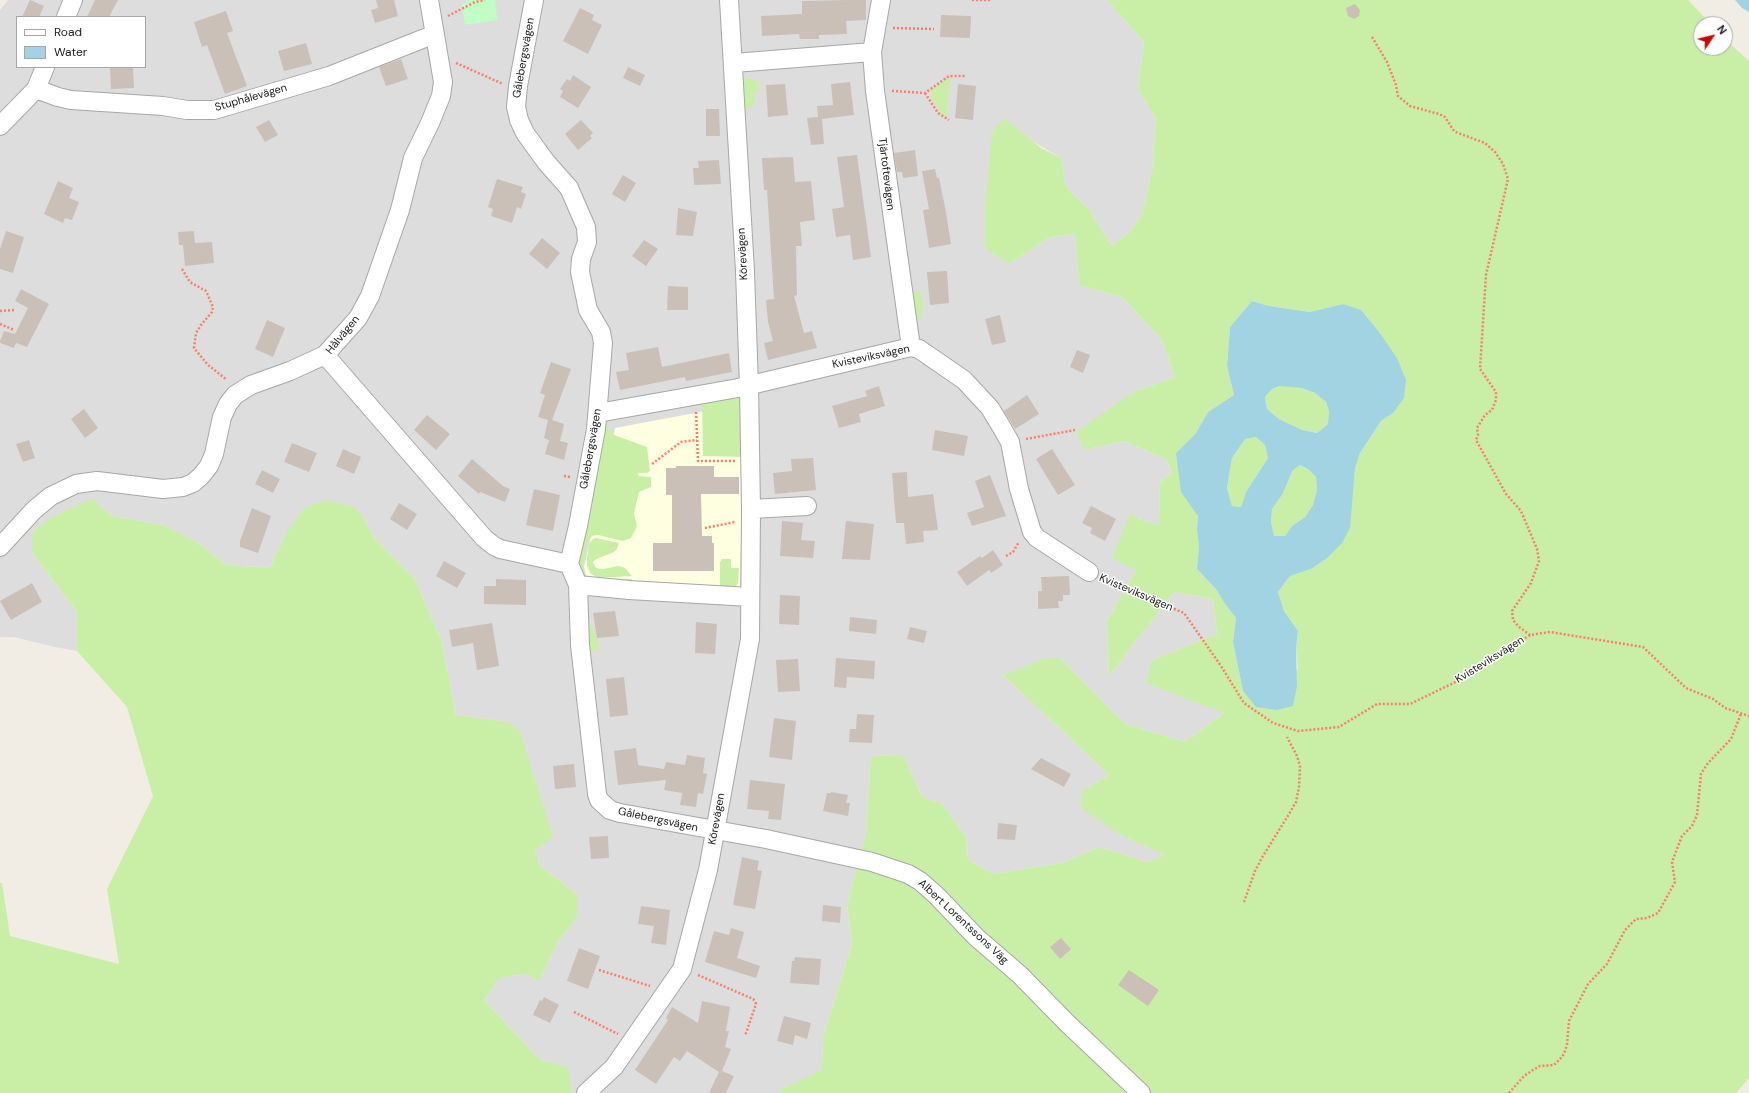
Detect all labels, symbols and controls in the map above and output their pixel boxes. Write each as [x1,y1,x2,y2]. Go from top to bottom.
legend [16,16,146,68]
north arrow [1693,16,1733,56]
street label: Gålebergsvägen [510,17,538,99]
text: N [1714,22,1730,37]
text: Road [54,24,82,40]
text: Water [54,44,87,60]
street label: Stuphålevägen [213,81,289,115]
street label: Tjärtoftevägen [875,137,897,211]
street label: Körevägen [735,227,751,281]
street label: Hålvägen [323,313,363,357]
street label: Kvisteviksvägen [831,342,911,372]
street label: Gålebergsvägen [577,408,605,490]
street label: Kvisteviksvägen [1097,572,1175,614]
street label: Kvisteviksvägen [1453,634,1527,686]
street label: Körevägen [706,792,728,846]
street label: Gålebergsvägen [617,805,699,835]
street label: Albert Lorentssons Väg [915,877,1011,967]

